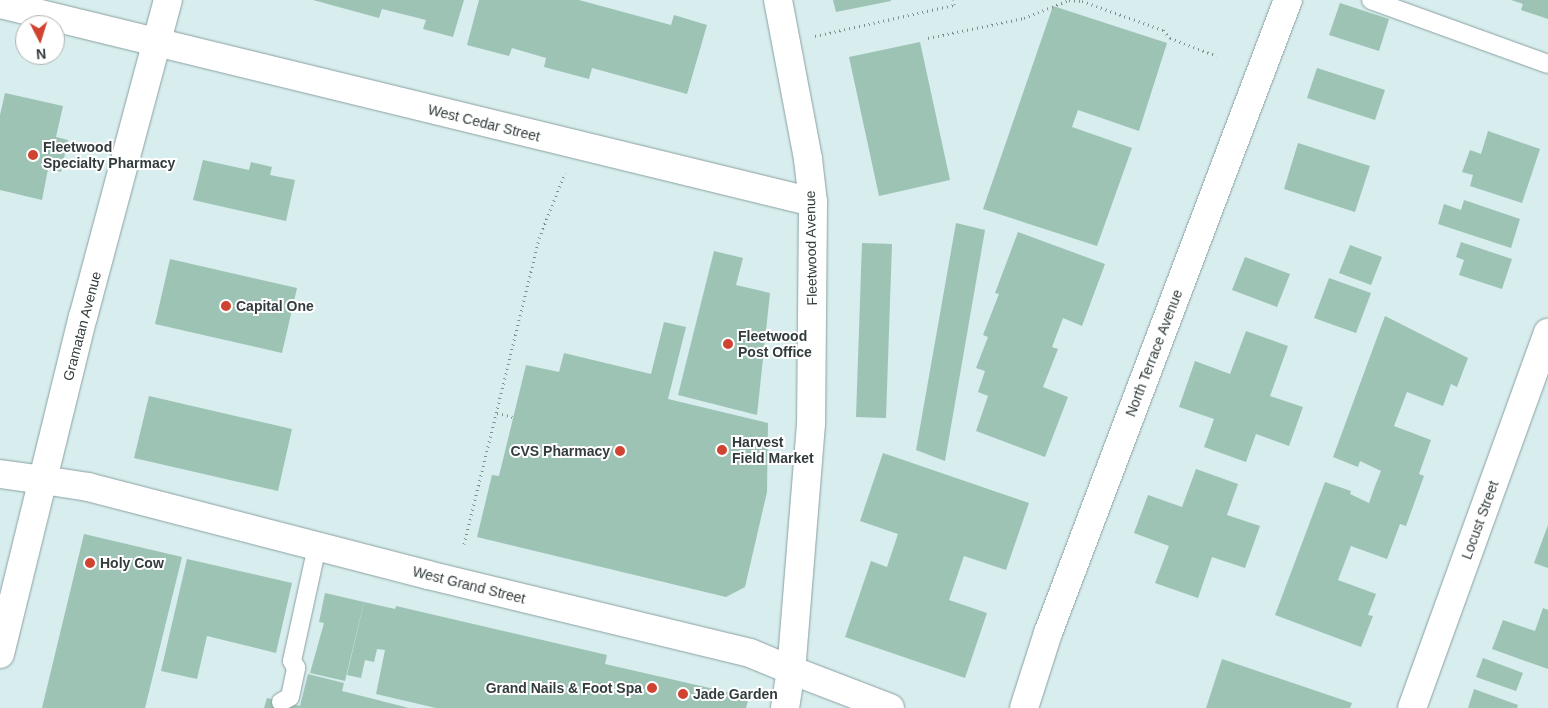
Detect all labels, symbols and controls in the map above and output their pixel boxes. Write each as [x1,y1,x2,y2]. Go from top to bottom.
north arrow [15,15,65,65]
text: N [35,46,47,62]
street label: West Cedar Street [426,101,542,145]
place label: Fleetwood Specialty Pharmacy [43,139,175,172]
marker: Fleetwood Specialty Pharmacy [27,149,39,161]
street label: Fleetwood Avenue [802,190,820,306]
street label: Gramatan Avenue [59,269,105,383]
street label: North Terrace Avenue [1122,287,1186,419]
place label: Capital One [236,298,314,314]
marker: Capital One [220,300,232,312]
place label: Fleetwood Post Office [738,328,812,361]
marker: Fleetwood Post Office [722,338,734,350]
place label: Harvest Field Market [732,434,814,467]
place label: CVS Pharmacy [510,443,610,459]
marker: Harvest Field Market [716,444,728,456]
marker: CVS Pharmacy [614,445,626,457]
street label: Locust Street [1458,478,1502,562]
place label: Holy Cow [100,555,164,571]
marker: Holy Cow [84,557,96,569]
street label: West Grand Street [411,563,527,607]
place label: Grand Nails & Foot Spa [486,680,642,696]
marker: Grand Nails & Foot Spa [646,682,658,694]
place label: Jade Garden [693,686,778,702]
marker: Jade Garden [677,688,689,700]

